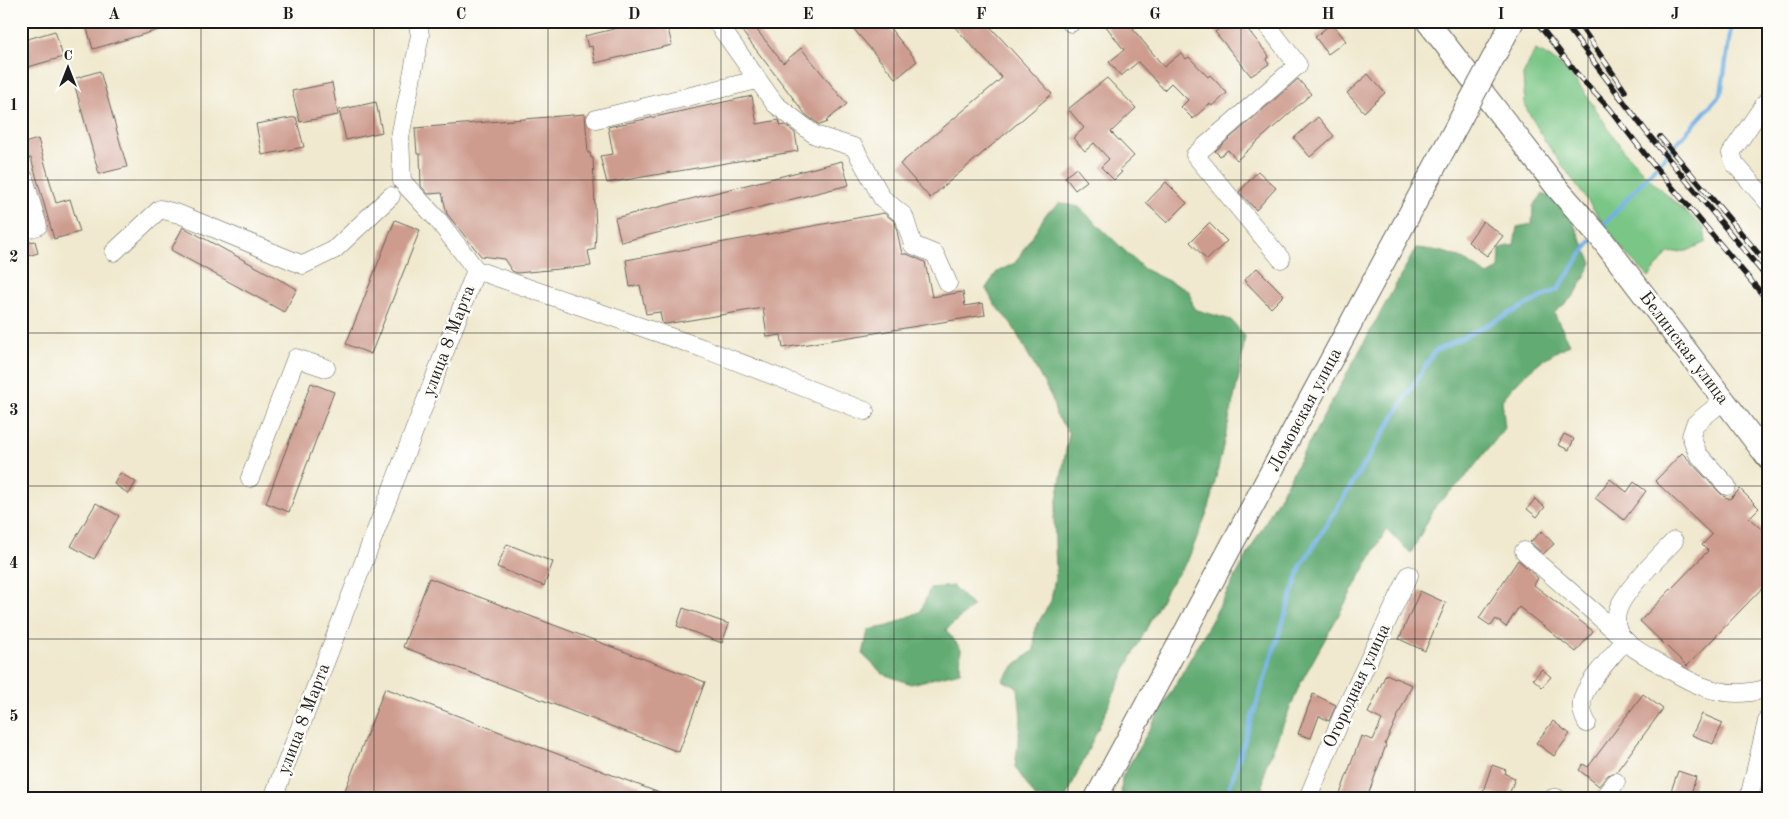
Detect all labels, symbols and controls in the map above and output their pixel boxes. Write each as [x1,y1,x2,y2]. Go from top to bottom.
text: A [108,7,120,23]
text: B [282,7,294,23]
text: C [456,7,466,23]
text: D [628,7,640,23]
text: E [802,7,814,23]
text: F [976,7,987,23]
text: G [1149,7,1161,23]
text: H [1321,7,1335,23]
text: I [1497,7,1505,23]
text: J [1671,7,1680,23]
north arrow [42,42,92,92]
text: С [63,49,73,63]
text: 1 [9,98,19,114]
text: 2 [9,250,19,266]
street label: улица 8 Марта [420,283,478,399]
street label: Белинская улица [1636,288,1732,408]
street label: Ломовская улица [1265,345,1345,475]
text: 3 [9,403,19,419]
text: 4 [9,556,19,572]
street label: Огородная улица [1320,621,1394,751]
street label: улица 8 Марта [275,661,333,777]
text: 5 [9,709,19,725]

